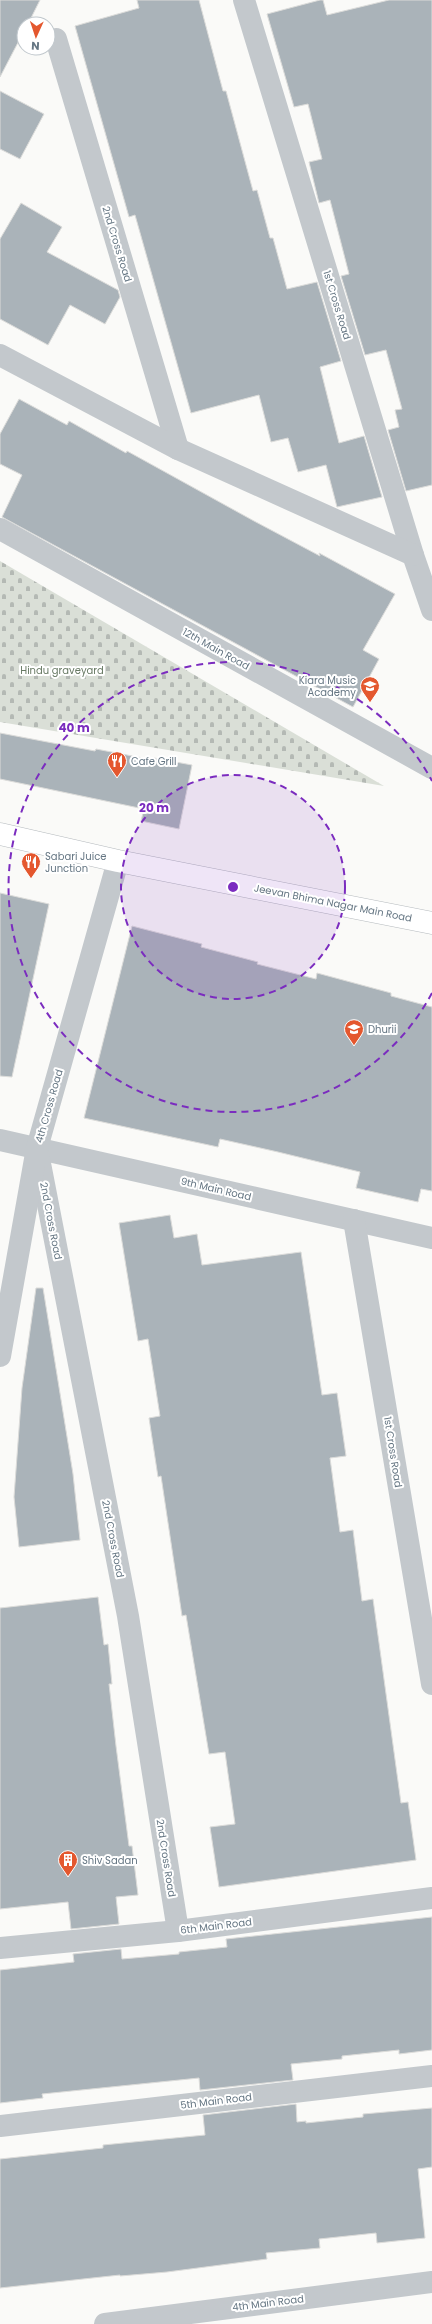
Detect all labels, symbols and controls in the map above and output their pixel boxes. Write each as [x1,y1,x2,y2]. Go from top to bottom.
north arrow [16,16,56,56]
text: N [31,38,40,54]
street label: 2nd Cross Road [98,204,136,284]
street label: 1st Cross Road [319,269,355,341]
street label: 12th Main Road [180,624,252,674]
park label: Hindu graveyard [20,663,104,678]
place label: Kiara Music Academy [299,673,356,700]
school or university icon: Kiara Music Academy [359,675,381,703]
text: 40 m [58,719,90,736]
restaurant icon: Cafe Grill [106,750,128,778]
place label: Cafe Grill [131,754,177,769]
text: 20 m [139,799,169,816]
place label: Sabari Juice Junction [45,849,106,876]
restaurant icon: Sabari Juice Junction [20,851,42,879]
centre of rings [226,880,240,894]
street label: Jeevan Bhima Nagar Main Road [253,880,413,926]
school or university icon: Dhurii [343,1018,365,1046]
place label: Dhurii [368,1022,397,1037]
street label: 4th Cross Road [31,1067,67,1145]
street label: 9th Main Road [179,1174,253,1204]
street label: 2nd Cross Road [36,1181,66,1261]
street label: 1st Cross Road [380,1415,406,1489]
street label: 2nd Cross Road [98,1499,128,1579]
street label: 2nd Cross Road [152,1818,180,1898]
building icon: Shiv Sadan [57,1849,79,1877]
place label: Shiv Sadan [82,1853,138,1868]
street label: 6th Main Road [179,1914,253,1938]
street label: 5th Main Road [179,2089,253,2113]
street label: 4th Main Road [231,2291,305,2315]

